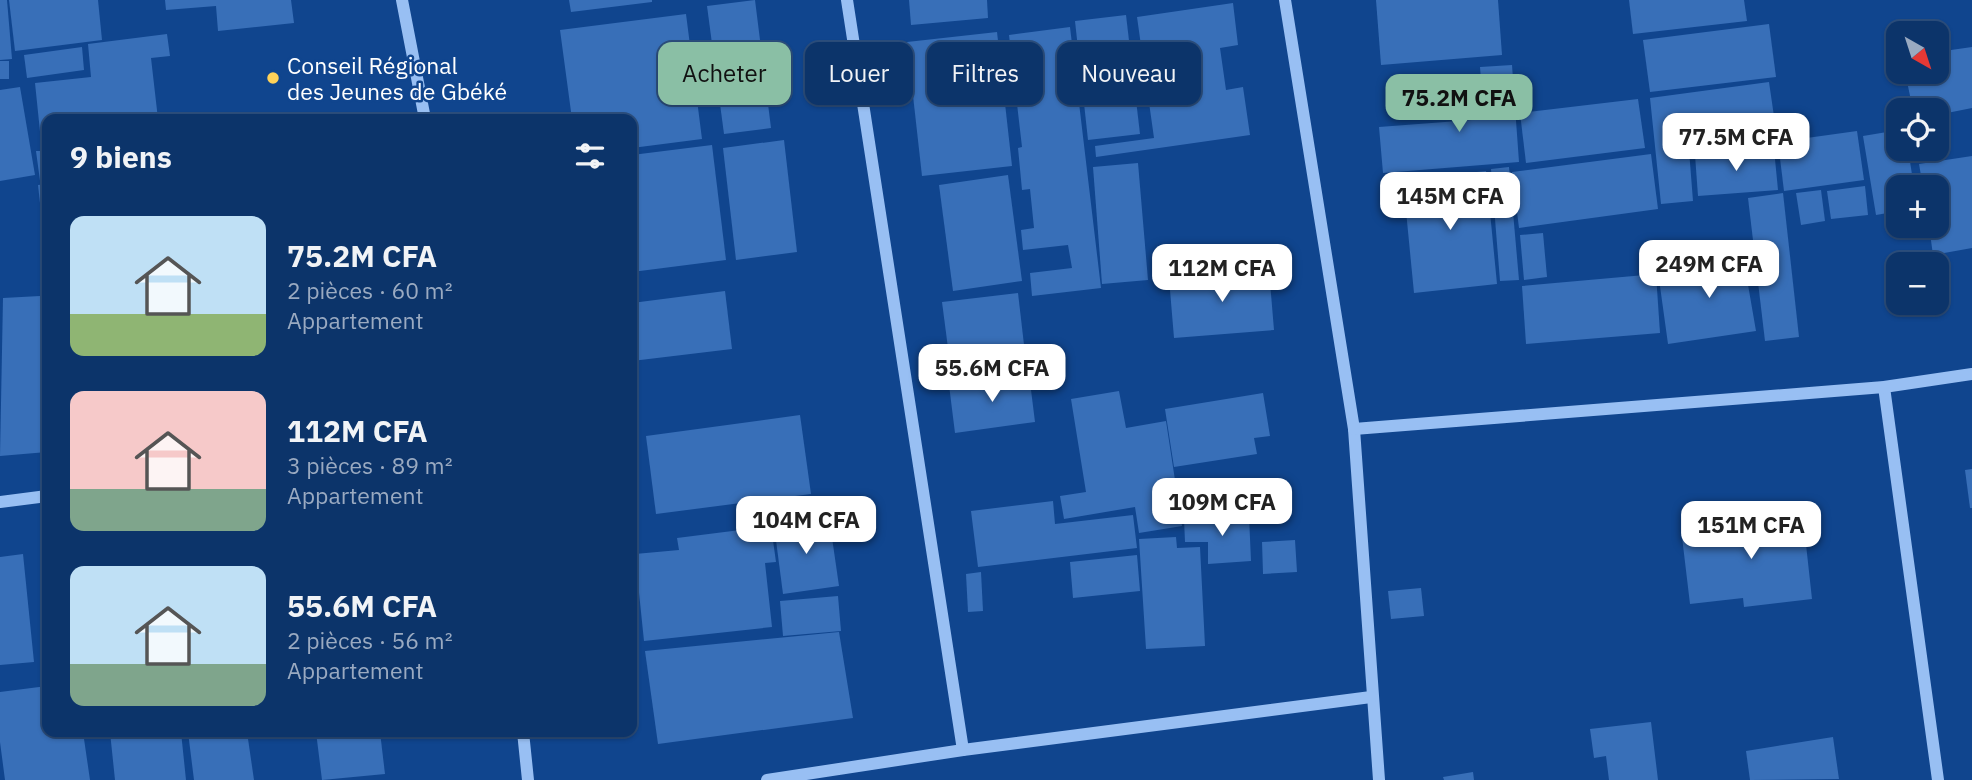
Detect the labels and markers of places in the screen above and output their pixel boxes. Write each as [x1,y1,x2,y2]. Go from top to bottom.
place label: Conseil Régional des Jeunes de Gbéké [287,50,507,106]
marker: Conseil Régional des Jeunes de Gbéké [265,70,281,86]
pin: 75.2M CFA [1379,74,1539,134]
pin: 77.5M CFA [1656,114,1816,173]
pin: 145M CFA [1378,173,1522,232]
pin: 249M CFA [1637,240,1781,300]
pin: 112M CFA [1150,244,1294,304]
pin: 55.6M CFA [912,344,1072,404]
pin: 109M CFA [1150,478,1294,538]
pin: 104M CFA [734,496,878,556]
pin: 151M CFA [1679,502,1823,561]

